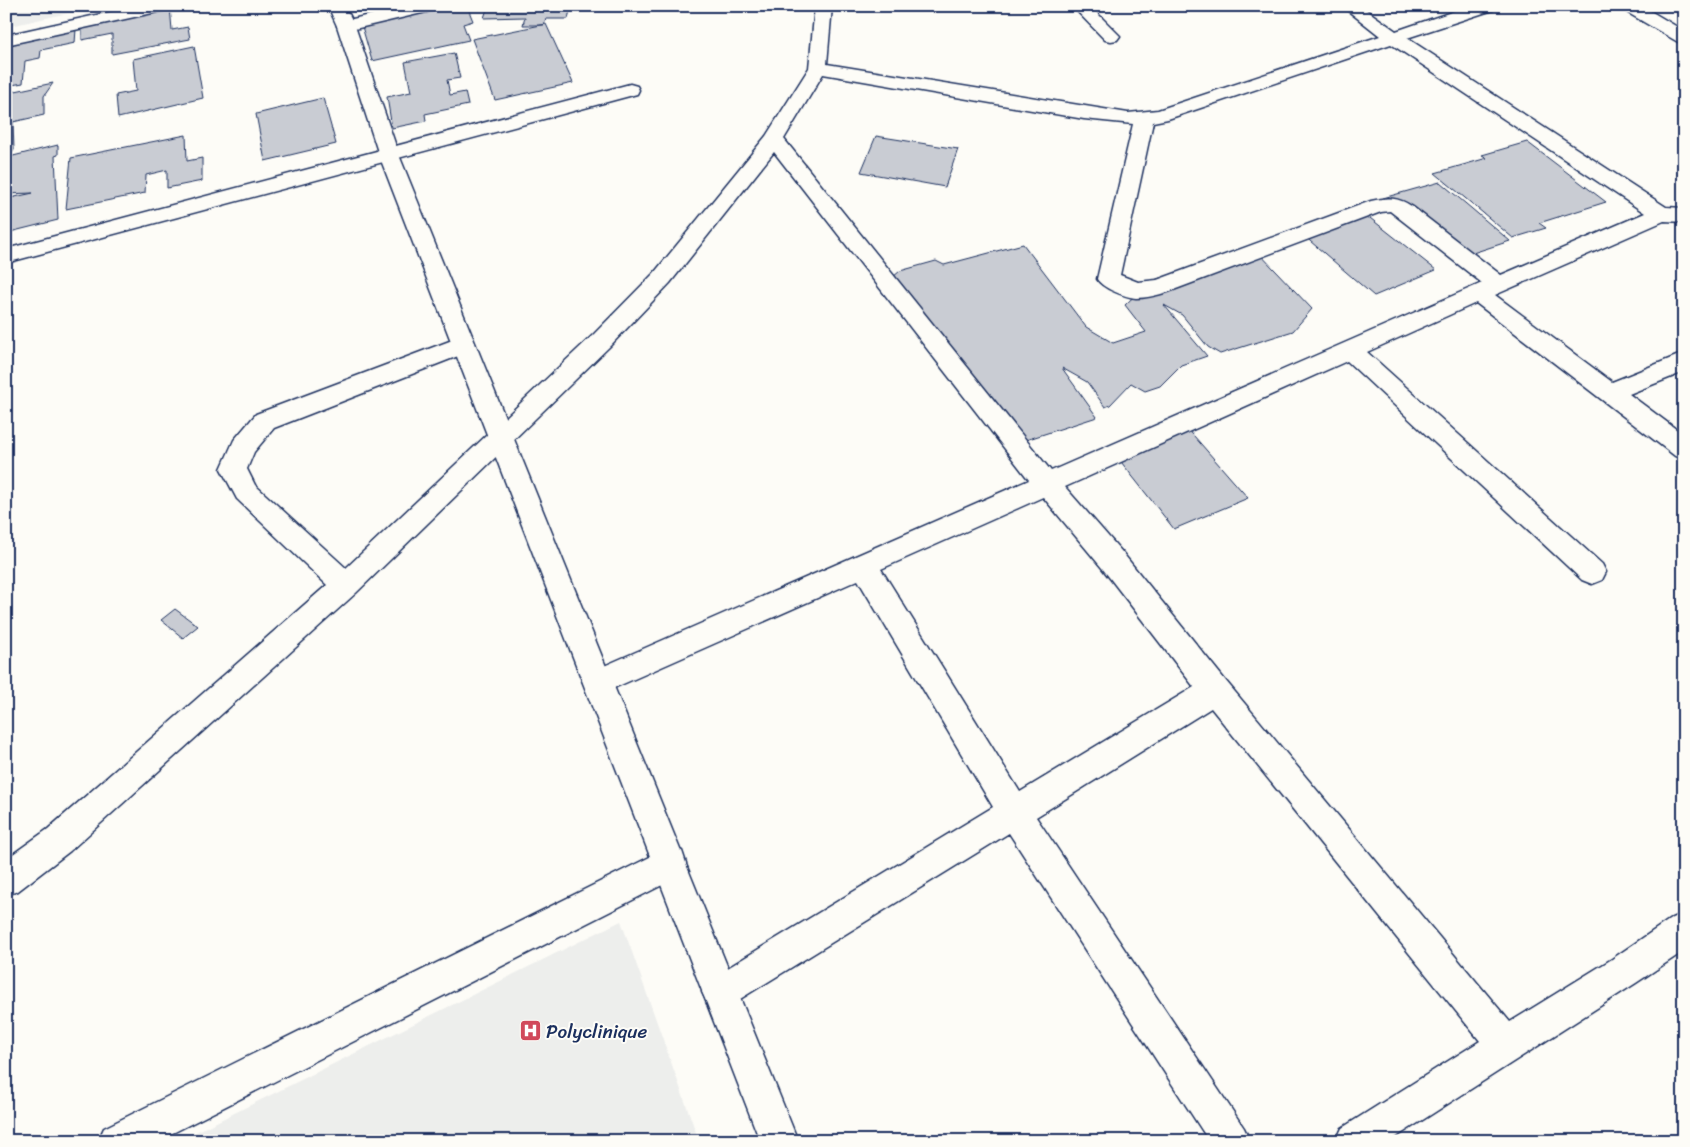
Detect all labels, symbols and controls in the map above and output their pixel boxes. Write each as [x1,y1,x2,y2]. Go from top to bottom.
place label: Polyclinique [546,1015,648,1048]
hospital icon: Polyclinique [518,1019,542,1043]

